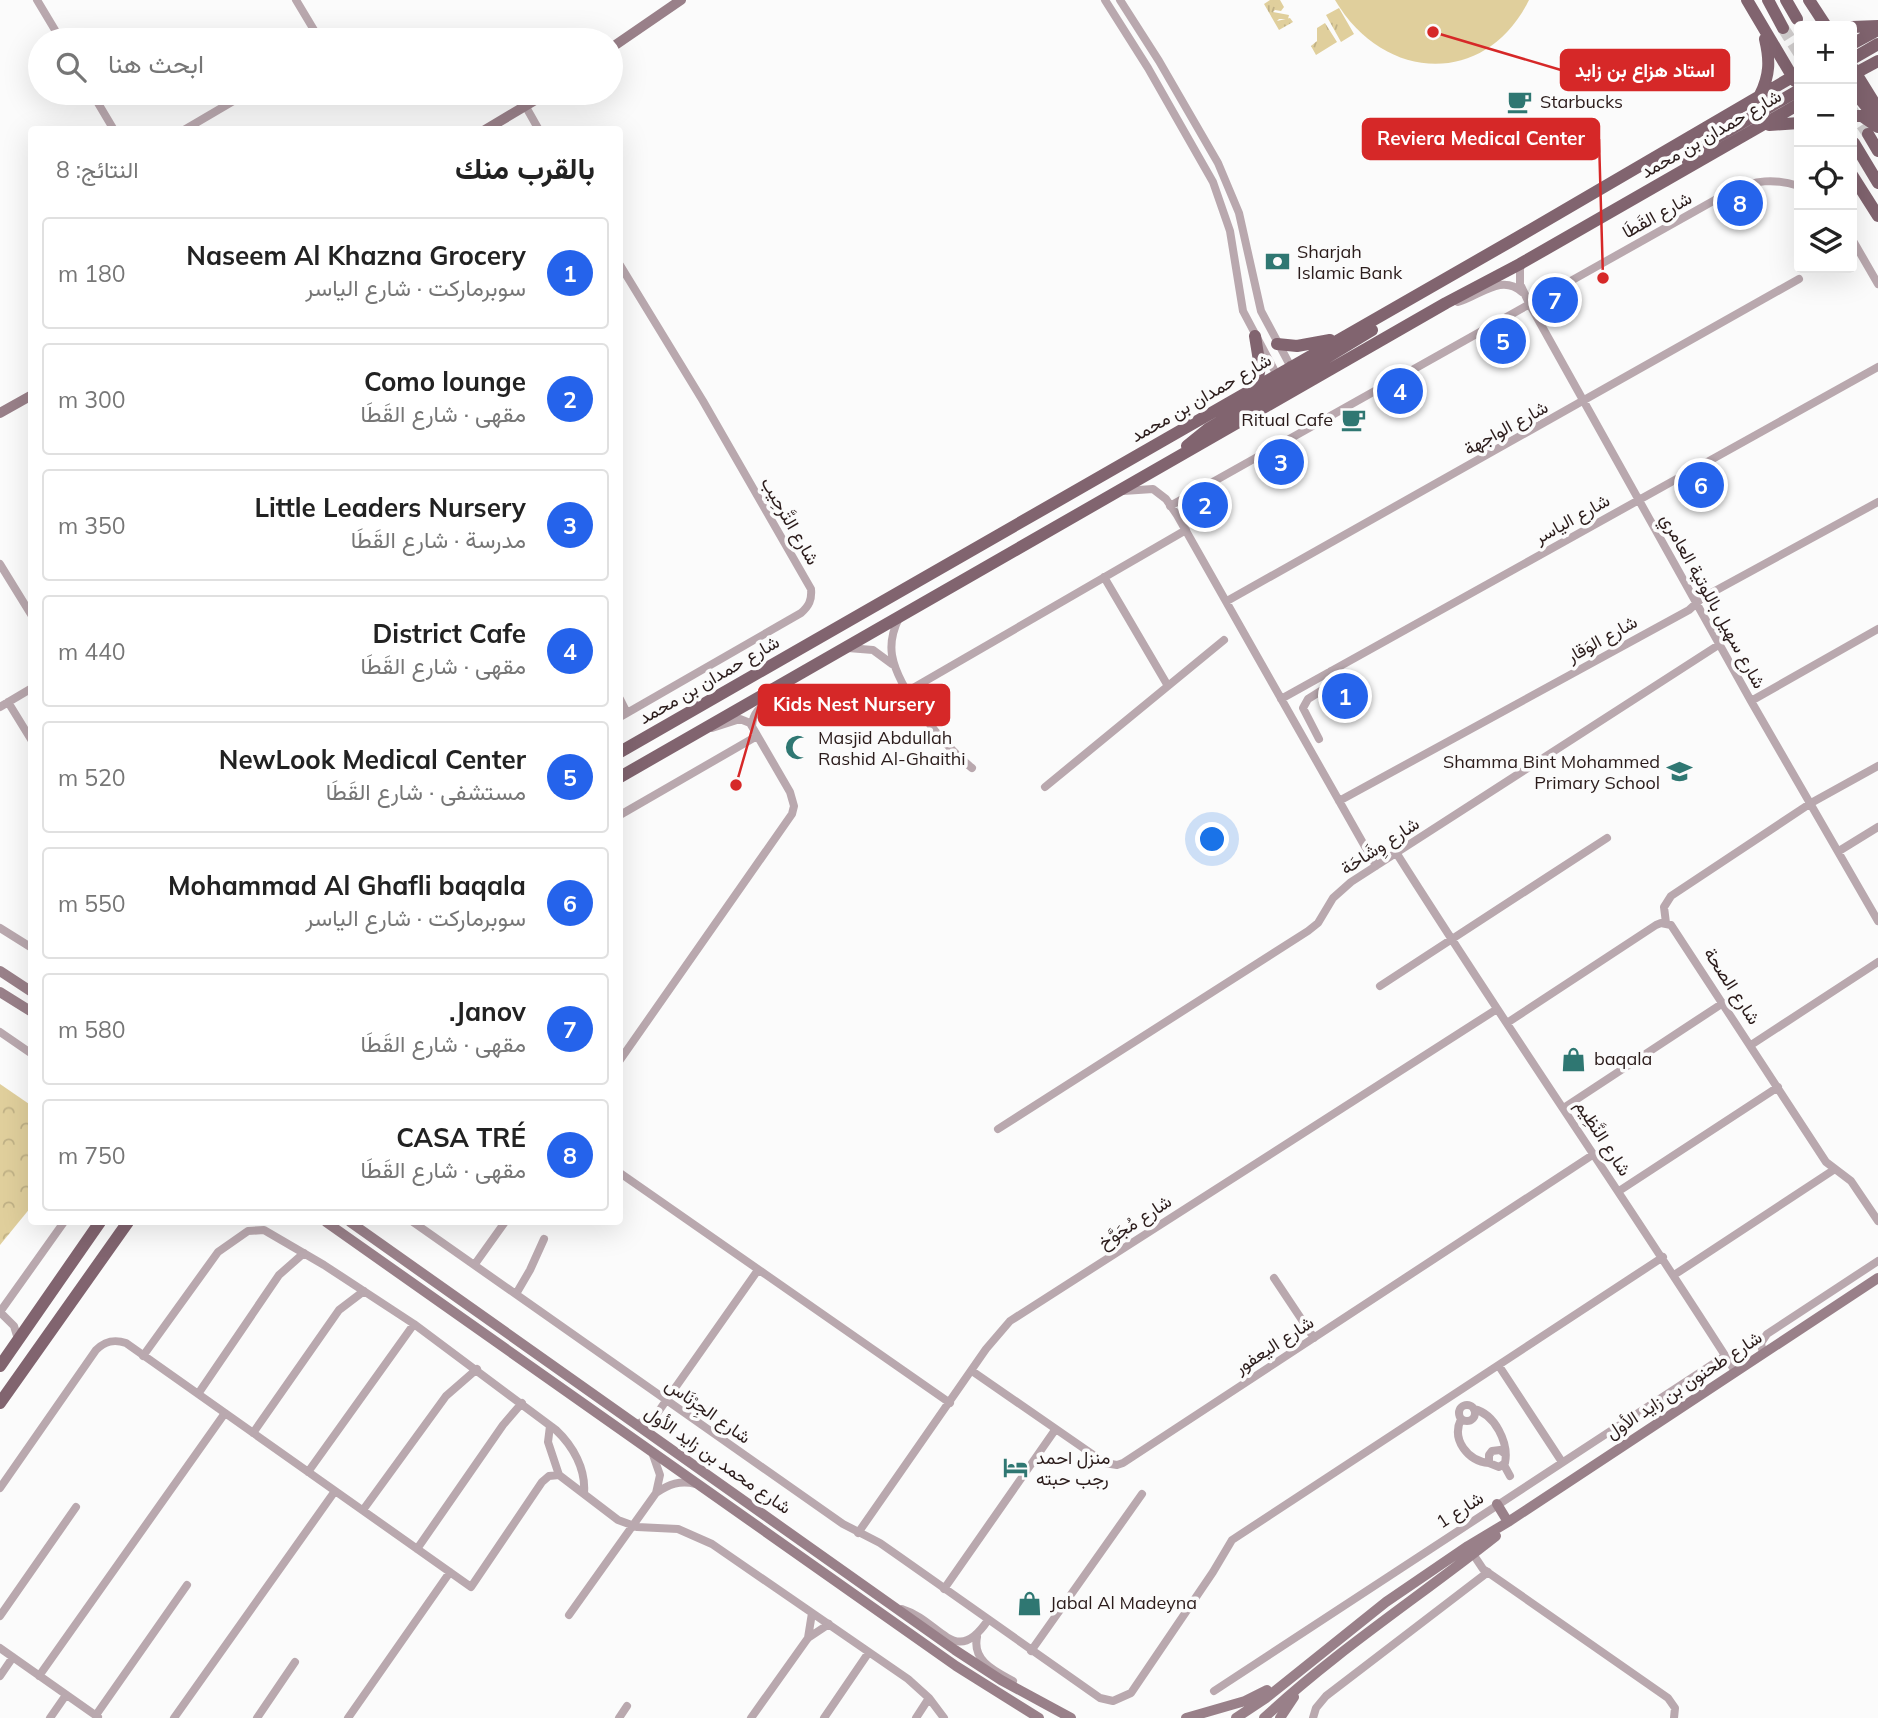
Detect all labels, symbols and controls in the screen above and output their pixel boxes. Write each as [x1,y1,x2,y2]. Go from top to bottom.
map controls [1794,21,1857,273]
button: + [1794,21,1857,84]
search box [28,28,623,105]
text: ابحث هنا [108,47,204,80]
icon: search [52,48,90,86]
callout: استاد هزاع بن زايد [1561,50,1729,90]
text: استاد هزاع بن زايد [1575,58,1715,83]
street label: شارع حمدان بن محمد [1636,84,1786,184]
button: − [1794,84,1857,147]
cafe icon: Starbucks [1506,88,1534,116]
place label: Starbucks [1540,90,1623,113]
callout: Reviera Medical Center [1363,119,1599,159]
text: Reviera Medical Center [1377,126,1585,150]
button: locate [1794,147,1857,210]
text: بالقرب منك [455,149,595,187]
text: النتائج: 8 [56,155,138,184]
pin: 8 [1717,177,1763,229]
street label: شارع القَطَا [1618,186,1696,244]
button: layers [1794,210,1857,273]
text: Naseem Al Khazna Grocery [186,239,526,272]
place label: Sharjah Islamic Bank [1297,240,1403,284]
bank icon: Sharjah Islamic Bank [1263,248,1291,276]
text: 180 m [58,259,126,288]
text: 1 [563,259,577,288]
text: سوبرماركت · شارع الياسر [305,273,526,302]
pin: 7 [1532,274,1578,326]
pin: 5 [1480,315,1526,367]
street label: شارع حمدان بن محمد [1126,348,1276,448]
text: Como lounge [364,365,526,398]
pin: 4 [1377,365,1423,417]
text: 300 m [58,385,126,414]
text: 2 [563,385,577,414]
street label: شارع الواجهة [1460,395,1552,461]
text: مقهى · شارع القَطَا [360,399,526,428]
cafe icon: Ritual Cafe [1339,406,1367,434]
place label: Ritual Cafe [1241,408,1333,431]
pin: 3 [1258,436,1304,488]
pin: 6 [1678,459,1724,511]
street label: شارع التَّرحِيب [755,473,825,569]
pin: 2 [1182,479,1228,531]
street label: شارع الياسر [1529,488,1614,550]
text: Little Leaders Nursery [255,491,526,524]
street label: شارع سهيل باللوتية العامري [1652,509,1771,694]
text: 350 m [58,511,126,540]
text: 3 [563,511,577,540]
text: مدرسة · شارع القَطَا [351,525,526,554]
street label: شارع الوَقار [1561,610,1642,669]
text: District Cafe [373,617,526,650]
street label: شارع حمدان بن محمد [634,630,784,730]
text: 440 m [58,637,126,666]
text: 4 [563,637,577,666]
text: مقهى · شارع القَطَا [360,651,526,680]
pin: 1 [1322,670,1368,722]
callout: Kids Nest Nursery [759,685,949,725]
text: Kids Nest Nursery [773,692,936,716]
place label: Masjid Abdullah Rashid Al-Ghaithi [818,726,966,770]
mosque icon: Masjid Abdullah Rashid Al-Ghaithi [784,734,812,762]
text: NewLook Medical Center [219,743,526,776]
place label: Shamma Bint Mohammed Primary School [1443,750,1660,794]
school or university icon: Shamma Bint Mohammed Primary School [1666,758,1694,786]
text: 520 m [58,763,126,792]
text: 5 [563,763,577,792]
text: مستشفى · شارع القَطَا [326,777,526,806]
street label: شارع وِشَاحَة [1336,812,1425,882]
your location [1195,822,1229,856]
text: Mohammad Al Ghafli baqala [168,869,526,902]
text: 550 m [58,889,126,918]
text: 6 [563,889,577,918]
text: سوبرماركت · شارع الياسر [305,903,526,932]
street label: شارع الصحة [1698,943,1766,1029]
text: Janov. [449,995,526,1028]
text: 580 m [58,1015,126,1044]
text: 7 [563,1015,577,1044]
text: مقهى · شارع القَطَا [360,1029,526,1058]
shop icon: baqala [1560,1045,1588,1073]
place label: baqala [1594,1047,1652,1070]
street label: شارع النَّظِيم [1569,1095,1637,1181]
text: CASA TRÉ [396,1121,526,1154]
text: 750 m [58,1141,126,1170]
text: 8 [563,1141,577,1170]
text: مقهى · شارع القَطَا [360,1155,526,1184]
street label: شارع مُجَوَّخ [1094,1189,1176,1255]
street label: شارع اليعفور [1229,1310,1318,1380]
street label: شارع طحنون بن زايد الأول [1601,1325,1767,1445]
street label: شارع الجِرْنَاس [659,1373,756,1451]
street label: شارع محمد بن زايد الأول [640,1400,796,1520]
place label: منزل احمد رجب حبته [1036,1446,1110,1490]
hotel icon: منزل احمد رجب حبته [1002,1454,1030,1482]
street label: شارع 1 [1432,1486,1488,1534]
shop icon: Jabal Al Madeyna [1016,1589,1044,1617]
place label: Jabal Al Madeyna [1050,1591,1197,1614]

